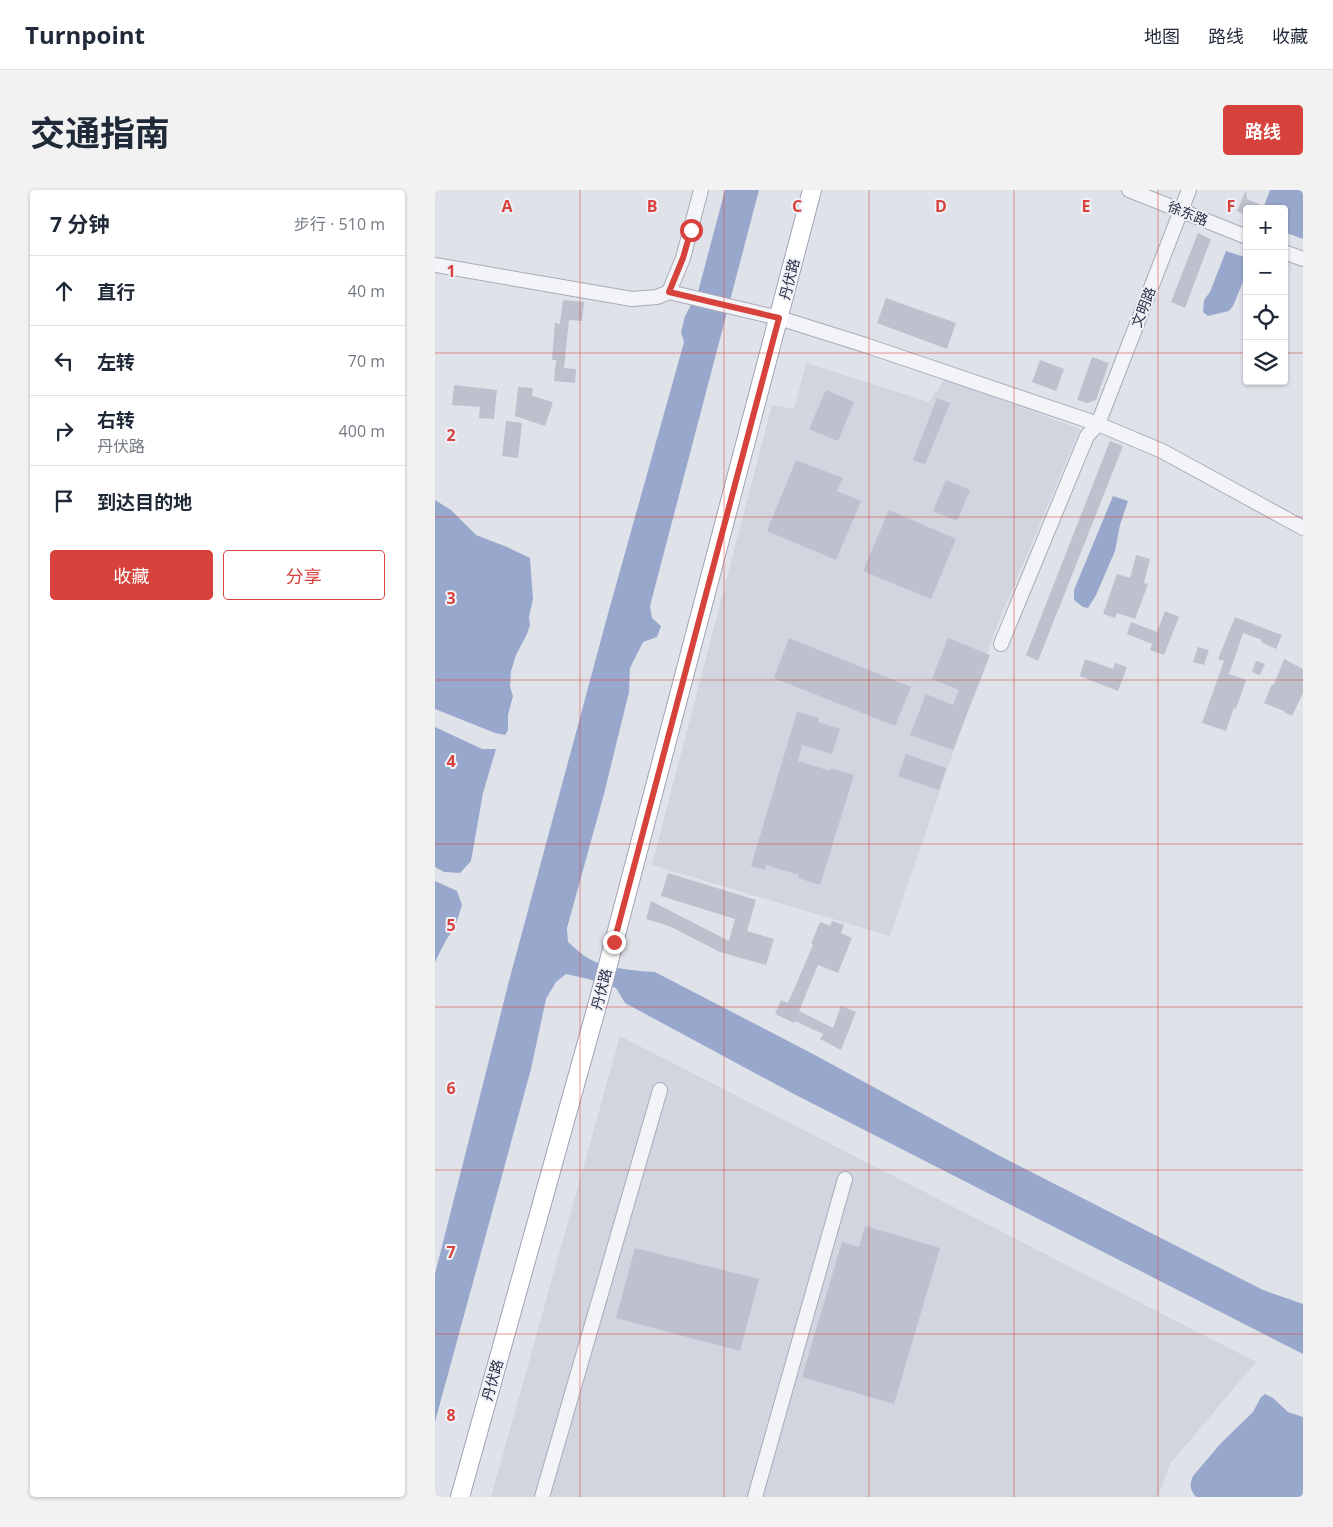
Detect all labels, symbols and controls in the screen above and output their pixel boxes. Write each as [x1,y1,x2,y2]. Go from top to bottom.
text: Turnpoint [25,18,145,51]
text: 地图 [1144,24,1180,48]
text: 路线 [1208,24,1244,48]
text: 收藏 [1272,24,1308,48]
button: 路线 [1223,105,1303,155]
text: 交通指南 [30,109,170,156]
text: A [501,195,513,217]
text: B [647,195,657,217]
text: C [792,195,802,217]
text: D [935,195,947,217]
text: E [1082,195,1091,217]
text: F [1227,195,1235,217]
street label: 徐东路 [1165,196,1211,230]
map controls [1243,205,1288,385]
button: + [1243,205,1288,250]
text: 7 分钟 [50,210,109,238]
text: 步行 · 510 m [294,213,385,235]
route start [680,219,703,242]
button: − [1243,250,1288,295]
street label: 丹伏路 [774,256,804,302]
text: 1 [446,260,456,282]
icon: ahead [50,277,78,305]
text: 直行 [97,279,135,305]
text: 40 m [348,280,385,302]
street label: 文明路 [1127,284,1159,330]
button: locate [1243,295,1288,340]
button: layers [1243,340,1288,385]
icon: left [50,347,78,375]
text: 左转 [97,349,135,375]
text: 70 m [348,350,385,372]
text: 右转 [97,407,135,433]
icon: right [50,417,78,445]
text: 400 m [339,420,385,442]
text: 2 [446,424,456,446]
text: 丹伏路 [97,435,145,457]
icon: arrive [50,487,78,515]
text: 到达目的地 [97,489,192,515]
button: 收藏 [50,550,213,600]
button: 分享 [223,550,385,600]
text: 3 [446,587,456,609]
text: 4 [446,750,456,772]
text: 5 [446,914,456,936]
route end [603,931,626,954]
street label: 丹伏路 [586,966,616,1012]
text: 6 [446,1077,456,1099]
text: 7 [446,1241,456,1263]
street label: 丹伏路 [477,1357,507,1403]
text: 8 [446,1404,456,1426]

